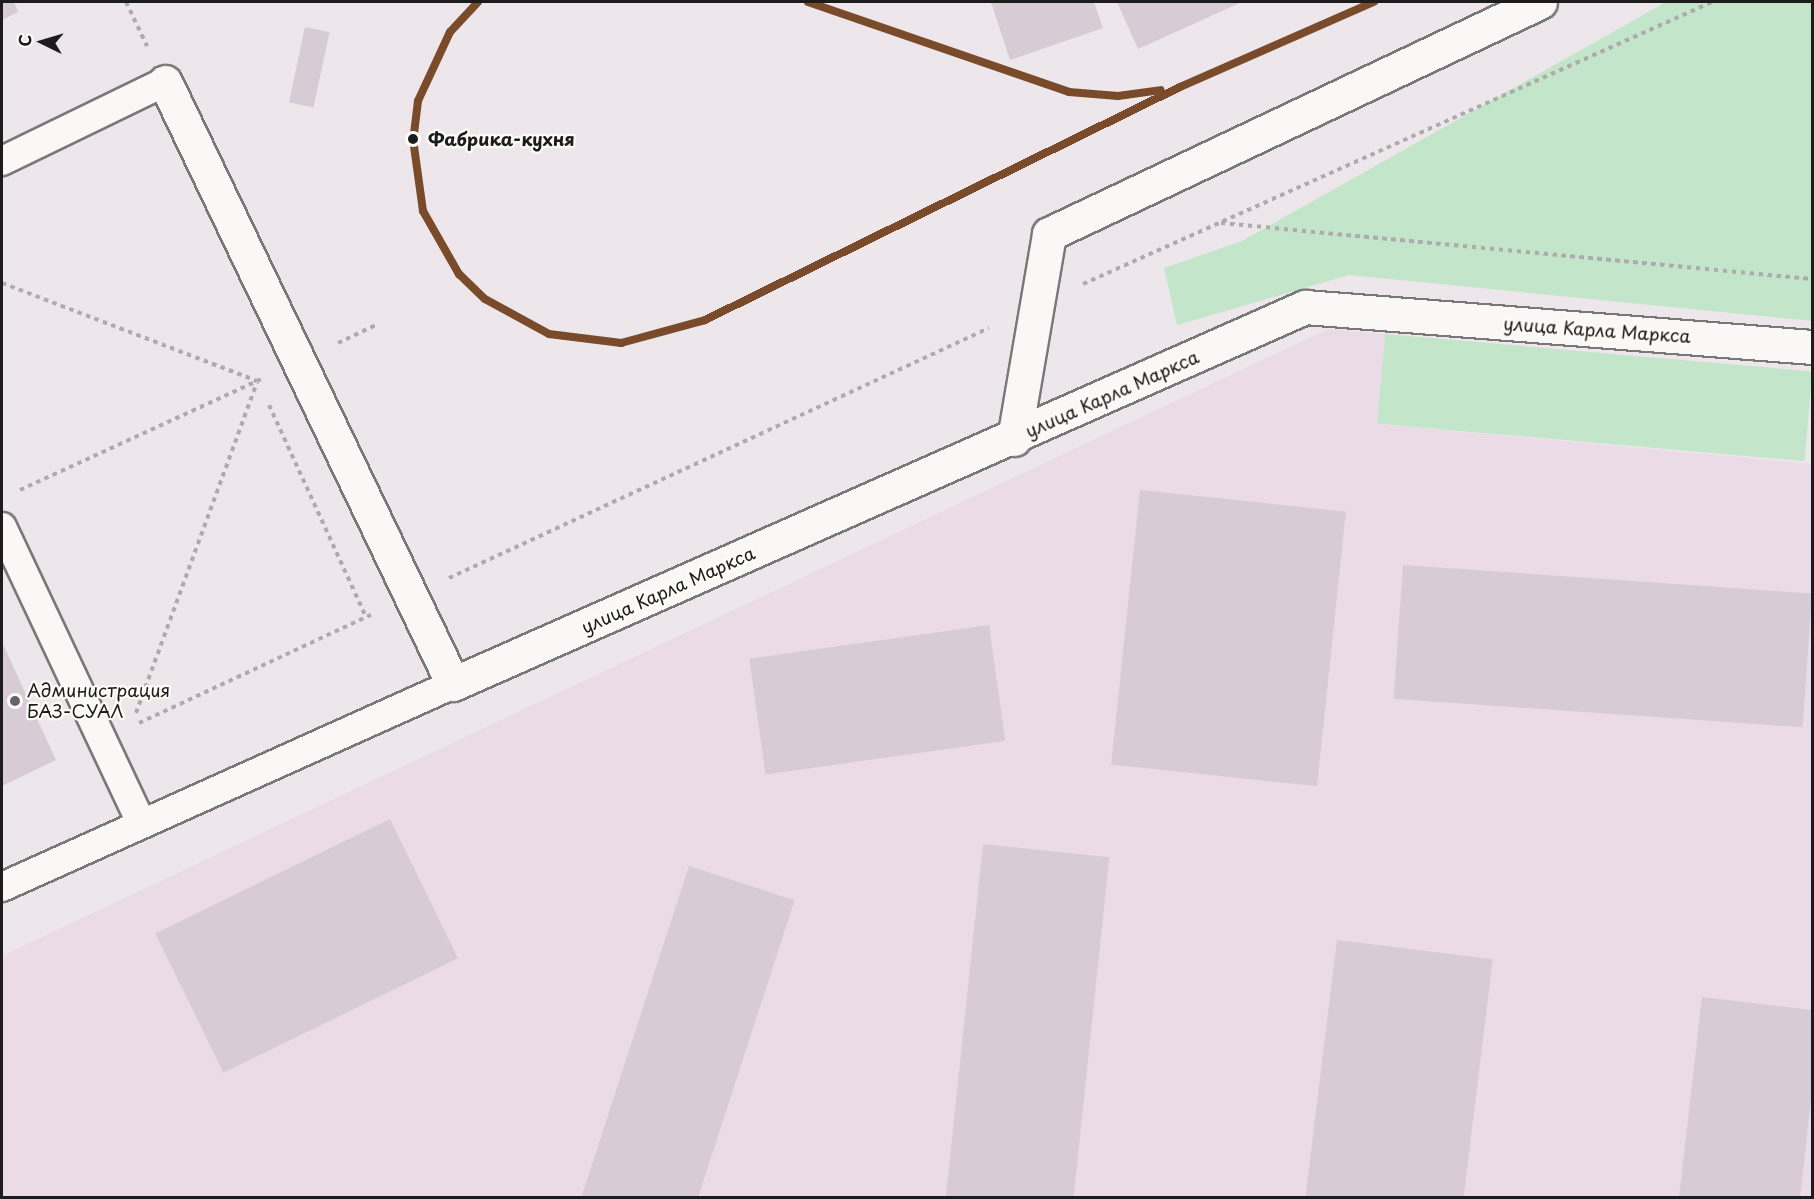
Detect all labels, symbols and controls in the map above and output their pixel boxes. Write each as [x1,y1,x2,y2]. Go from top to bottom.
north arrow [12,12,72,72]
text: С [12,33,37,47]
place label: Фабрика-кухня [428,128,575,150]
marker: Фабрика-кухня [403,129,423,149]
street label: улица Карла Маркса [1502,313,1692,347]
street label: улица Карла Маркса [1022,346,1202,442]
street label: улица Карла Маркса [578,542,758,638]
place label: Администрация БАЗ-СУАЛ [27,680,170,722]
marker: Администрация БАЗ-СУАЛ [8,694,22,708]

